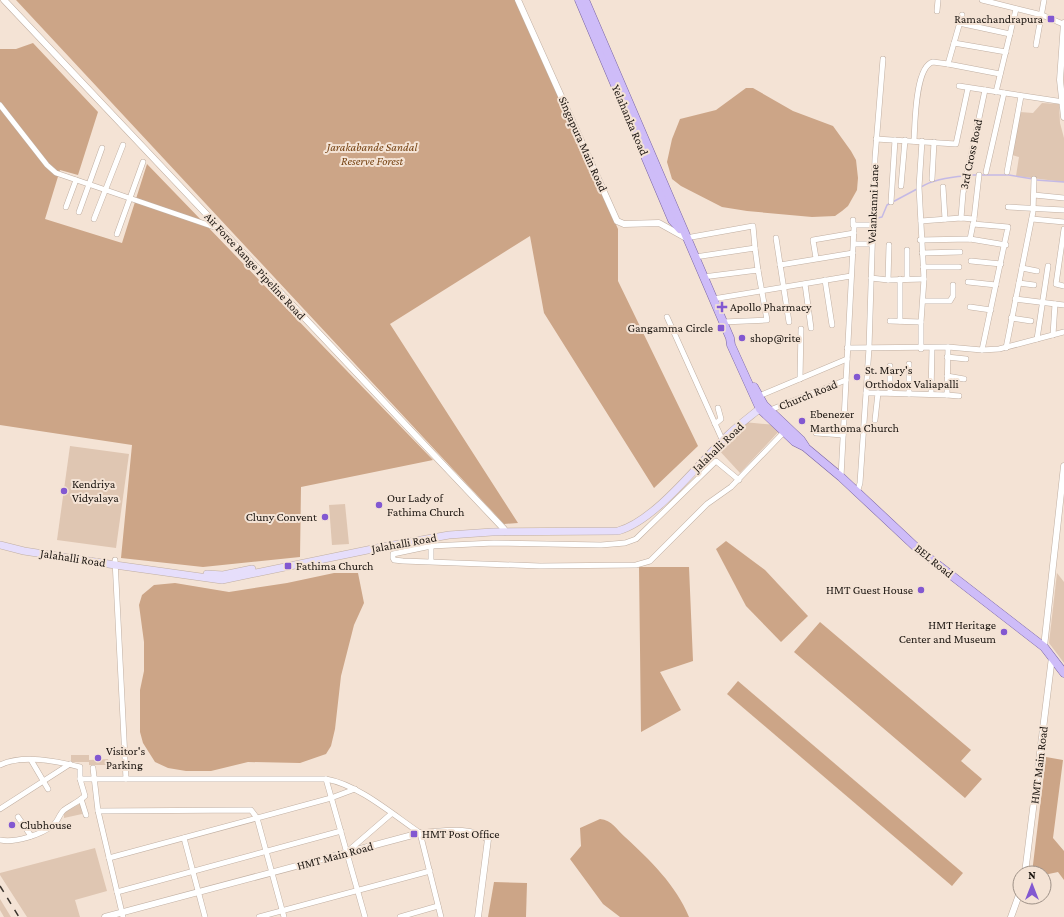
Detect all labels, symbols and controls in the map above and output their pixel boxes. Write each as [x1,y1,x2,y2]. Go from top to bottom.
place label: Ramachandrapura [954,12,1043,26]
marker: Ramachandrapura [1046,14,1056,24]
street label: Yelahanka Road [609,82,652,158]
street label: Singapura Main Road [556,94,611,194]
street label: 3rd Cross Road [957,117,985,190]
park label: Jarakabande Sandal Reserve Forest [325,140,418,168]
street label: Velankanni Lane [865,164,881,244]
street label: Air Force Range Pipeline Road [202,209,309,323]
place label: Apollo Pharmacy [730,300,812,314]
marker: Apollo Pharmacy [717,302,727,312]
place label: Gangamma Circle [627,321,713,335]
marker: Gangamma Circle [716,323,726,333]
place label: shop@rite [750,331,801,345]
marker: shop@rite [737,333,747,343]
place label: St. Mary's Orthodox Valiapalli [865,363,959,391]
marker: St. Mary's Orthodox Valiapalli [852,372,862,382]
street label: Church Road [777,377,840,413]
place label: Ebenezer Marthoma Church [810,407,899,435]
marker: Ebenezer Marthoma Church [797,416,807,426]
street label: Jalahalli Road [689,419,747,476]
place label: Kendriya Vidyalaya [72,477,119,505]
marker: Kendriya Vidyalaya [59,486,69,496]
place label: Our Lady of Fathima Church [387,491,465,519]
marker: Our Lady of Fathima Church [374,500,384,510]
place label: Cluny Convent [246,510,318,524]
marker: Cluny Convent [320,512,330,522]
street label: Jalahalli Road [369,530,438,556]
street label: BEL Road [912,541,957,581]
street label: Jalahalli Road [38,546,107,570]
place label: Fathima Church [296,559,374,573]
marker: Fathima Church [283,561,293,571]
place label: HMT Guest House [826,583,913,597]
marker: HMT Guest House [916,585,926,595]
place label: HMT Heritage Center and Museum [899,618,996,646]
marker: HMT Heritage Center and Museum [999,627,1009,637]
street label: HMT Main Road [1027,725,1051,805]
place label: Visitor's Parking [106,744,146,772]
marker: Visitor's Parking [93,753,103,763]
place label: Clubhouse [20,818,72,832]
marker: Clubhouse [7,820,17,830]
place label: HMT Post Office [422,827,499,841]
marker: HMT Post Office [409,829,419,839]
street label: HMT Main Road [295,839,375,873]
north arrow [1012,865,1052,905]
text: N [1028,869,1036,881]

